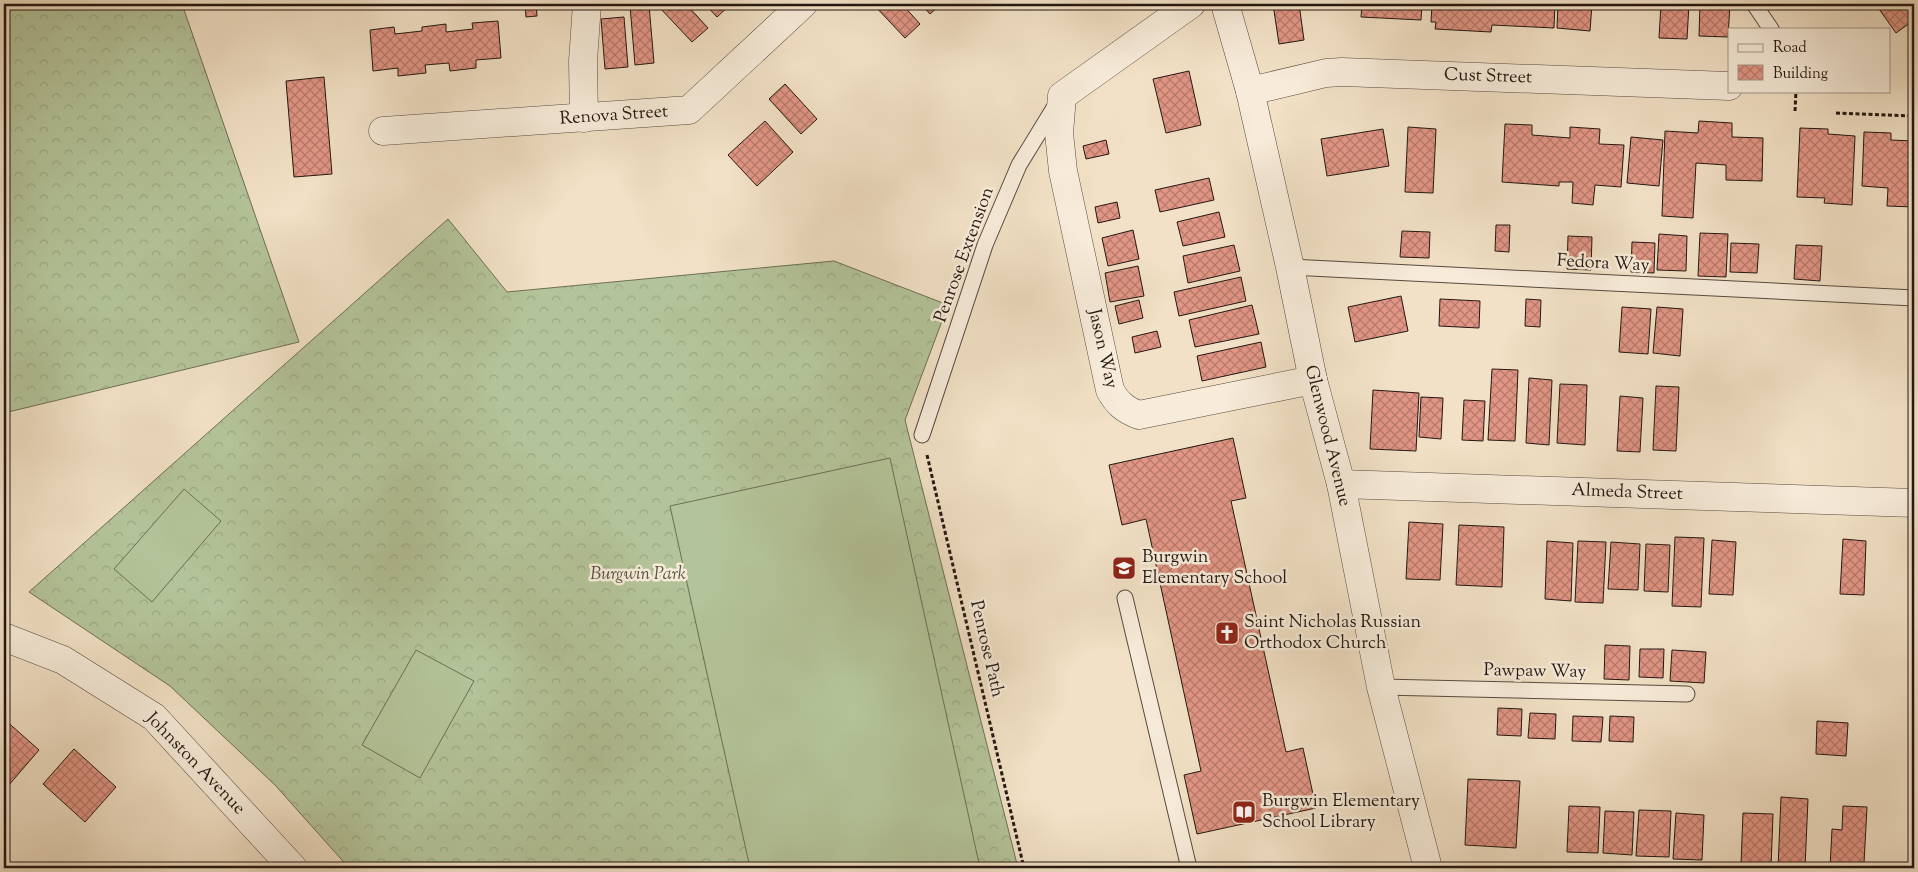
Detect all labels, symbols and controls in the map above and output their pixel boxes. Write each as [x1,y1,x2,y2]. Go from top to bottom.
legend [1728,28,1890,92]
text: Road [1773,38,1807,59]
street label: Cust Street [1443,62,1533,92]
text: Building [1773,64,1828,85]
street label: Renova Street [559,99,669,133]
street label: Penrose Extension [928,183,1002,326]
street label: Fedora Way [1556,249,1650,279]
street label: Jason Way [1080,306,1124,391]
street label: Glenwood Avenue [1297,363,1357,509]
street label: Almeda Street [1571,478,1683,508]
place label: Burgwin Elementary School [1142,545,1287,592]
school or university icon: Burgwin Elementary School [1111,555,1137,581]
park label: Burgwin Park [590,562,686,588]
street label: Penrose Path [962,598,1010,701]
place label: Saint Nicholas Russian Orthodox Church [1244,610,1422,657]
church icon: Saint Nicholas Russian Orthodox Church [1214,620,1240,646]
street label: Pawpaw Way [1483,658,1587,686]
street label: Johnston Avenue [138,706,251,821]
place label: Burgwin Elementary School Library [1262,789,1420,836]
library icon: Burgwin Elementary School Library [1231,799,1257,825]

